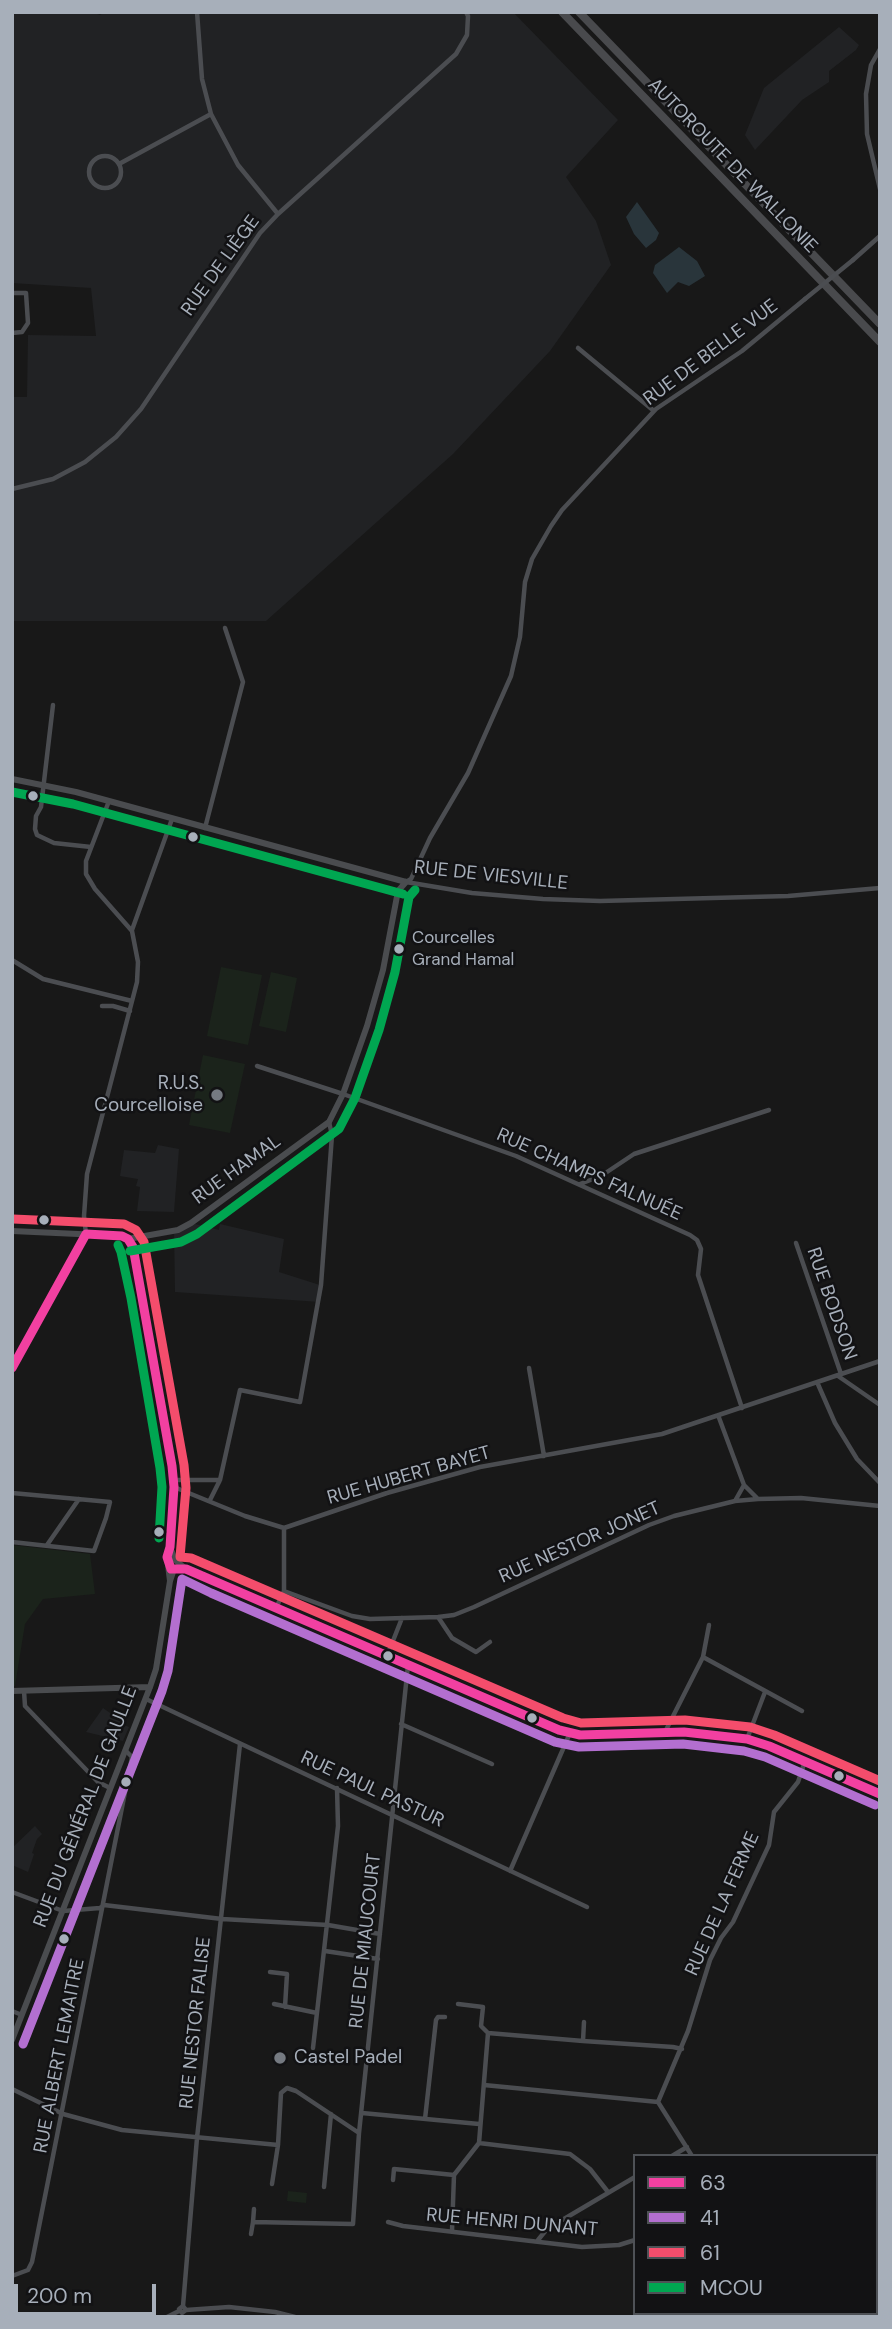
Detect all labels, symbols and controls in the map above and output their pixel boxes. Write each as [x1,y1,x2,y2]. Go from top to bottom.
street label: AUTOROUTE DE WALLONIE [642,74,822,258]
street label: RUE DE LIÈGE [177,211,265,321]
street label: RUE DE BELLE VUE [639,295,783,411]
unlabelled marker [26,789,40,803]
unlabelled marker [186,830,200,844]
street label: RUE DE VIESVILLE [413,857,569,895]
place label: Courcelles Grand Hamal [412,929,514,969]
marker: Courcelles Grand Hamal [392,942,406,956]
place label: R.U.S. Courcelloise [94,1073,203,1117]
marker: R.U.S. Courcelloise [209,1087,225,1103]
street label: RUE CHAMPS FALNUÉE [493,1124,685,1226]
street label: RUE HAMAL [188,1130,286,1210]
unlabelled marker [37,1213,51,1227]
street label: RUE BODSON [801,1245,861,1363]
street label: RUE HUBERT BAYET [325,1442,493,1510]
street label: RUE NESTOR JONET [496,1497,664,1589]
unlabelled marker [152,1525,166,1539]
unlabelled marker [381,1649,395,1663]
street label: RUE DU GÉNÉRAL DE GAULLE [29,1683,143,1931]
unlabelled marker [525,1711,539,1725]
street label: RUE PAUL PASTUR [297,1747,447,1833]
unlabelled marker [832,1769,846,1783]
unlabelled marker [119,1775,133,1789]
street label: RUE DE LA FERME [681,1829,765,1979]
street label: RUE DE MIAUCOURT [345,1852,387,2030]
unlabelled marker [57,1932,71,1946]
street label: RUE NESTOR FALISE [176,1936,216,2110]
street label: RUE ALBERT LEMAITRE [30,1957,90,2155]
place label: Castel Padel [294,2047,402,2069]
marker: Castel Padel [272,2050,288,2066]
legend [633,2154,878,2315]
text: 63 [700,2169,726,2197]
street label: RUE HENRI DUNANT [425,2204,599,2242]
text: 41 [700,2204,719,2232]
text: 61 [700,2239,720,2267]
scale bar [18,2270,159,2314]
text: MCOU [700,2274,763,2302]
text: 200 m [27,2282,92,2310]

